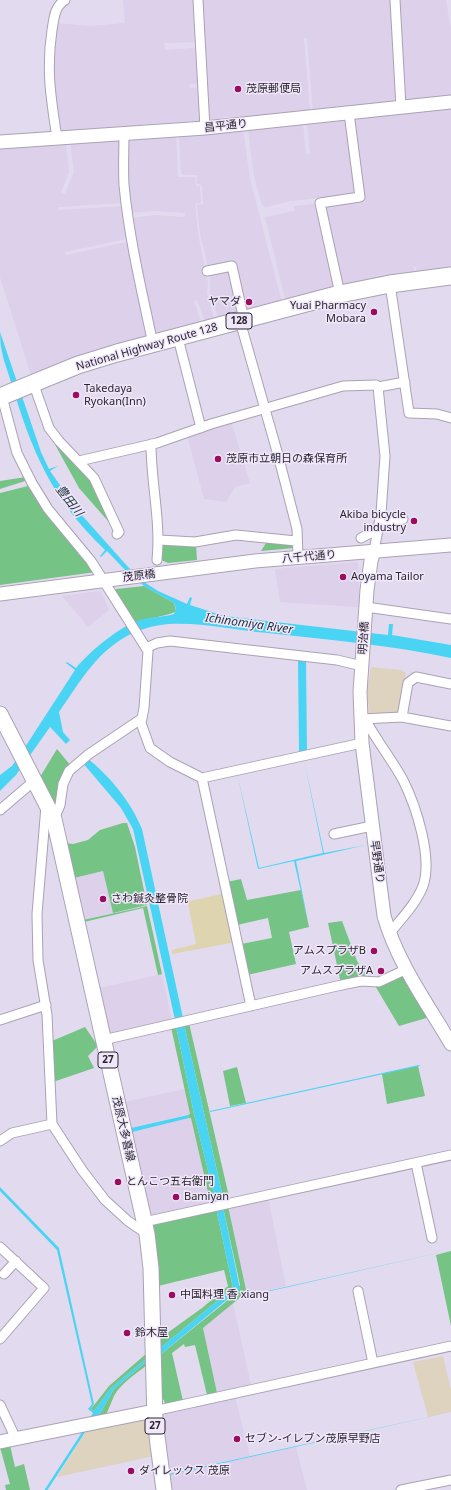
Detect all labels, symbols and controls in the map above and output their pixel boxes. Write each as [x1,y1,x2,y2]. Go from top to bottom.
place label: 茂原郵便局 [246,82,301,96]
marker: 茂原郵便局 [233,84,243,94]
street label: 昌平通り [203,117,249,135]
place label: ヤマダ [208,295,241,309]
marker: ヤマダ [244,297,254,307]
place label: Yuai Pharmacy Mobara [290,299,366,325]
marker: Yuai Pharmacy Mobara [369,307,379,317]
road number: 128 [226,313,252,329]
street label: National Highway Route 128 [75,320,219,374]
place label: Takedaya Ryokan(Inn) [84,382,146,408]
marker: Takedaya Ryokan(Inn) [71,390,81,400]
place label: 茂原市立朝日の森保育所 [226,452,347,466]
marker: 茂原市立朝日の森保育所 [213,454,223,464]
water label: 豊田川 [52,482,86,520]
place label: Akiba bicycle industry [340,508,406,534]
marker: Akiba bicycle industry [409,516,419,526]
street label: 八千代通り [281,548,337,566]
street label: 茂原橋 [122,567,156,585]
place label: Aoyama Tailor [351,570,424,584]
marker: Aoyama Tailor [338,572,348,582]
water label: Ichinomiya River [204,611,294,637]
street label: 明治橋 [356,621,372,655]
street label: 早野通り [367,839,387,885]
place label: さわ鍼灸整骨院 [111,892,188,906]
marker: さわ鍼灸整骨院 [98,894,108,904]
place label: アムスプラザB [293,944,366,958]
marker: アムスプラザB [369,946,379,956]
place label: アムスプラザA [300,964,373,978]
marker: アムスプラザA [376,966,386,976]
road number: 27 [98,1052,118,1068]
street label: 茂原大多喜線 [109,1095,137,1163]
place label: とんこつ五右衛門 [126,1175,214,1189]
marker: とんこつ五右衛門 [113,1177,123,1187]
place label: Bamiyan [184,1190,229,1204]
marker: Bamiyan [171,1192,181,1202]
place label: 中国料理 香 xiang [180,1288,269,1302]
marker: 中国料理 香 xiang [167,1290,177,1300]
place label: 鈴木屋 [135,1326,168,1340]
marker: 鈴木屋 [122,1328,132,1338]
road number: 27 [145,1418,165,1434]
place label: セブン-イレブン茂原早野店 [245,1432,381,1446]
marker: セブン-イレブン茂原早野店 [232,1434,242,1444]
place label: ダイレックス 茂原 [139,1464,230,1478]
marker: ダイレックス 茂原 [126,1466,136,1476]

